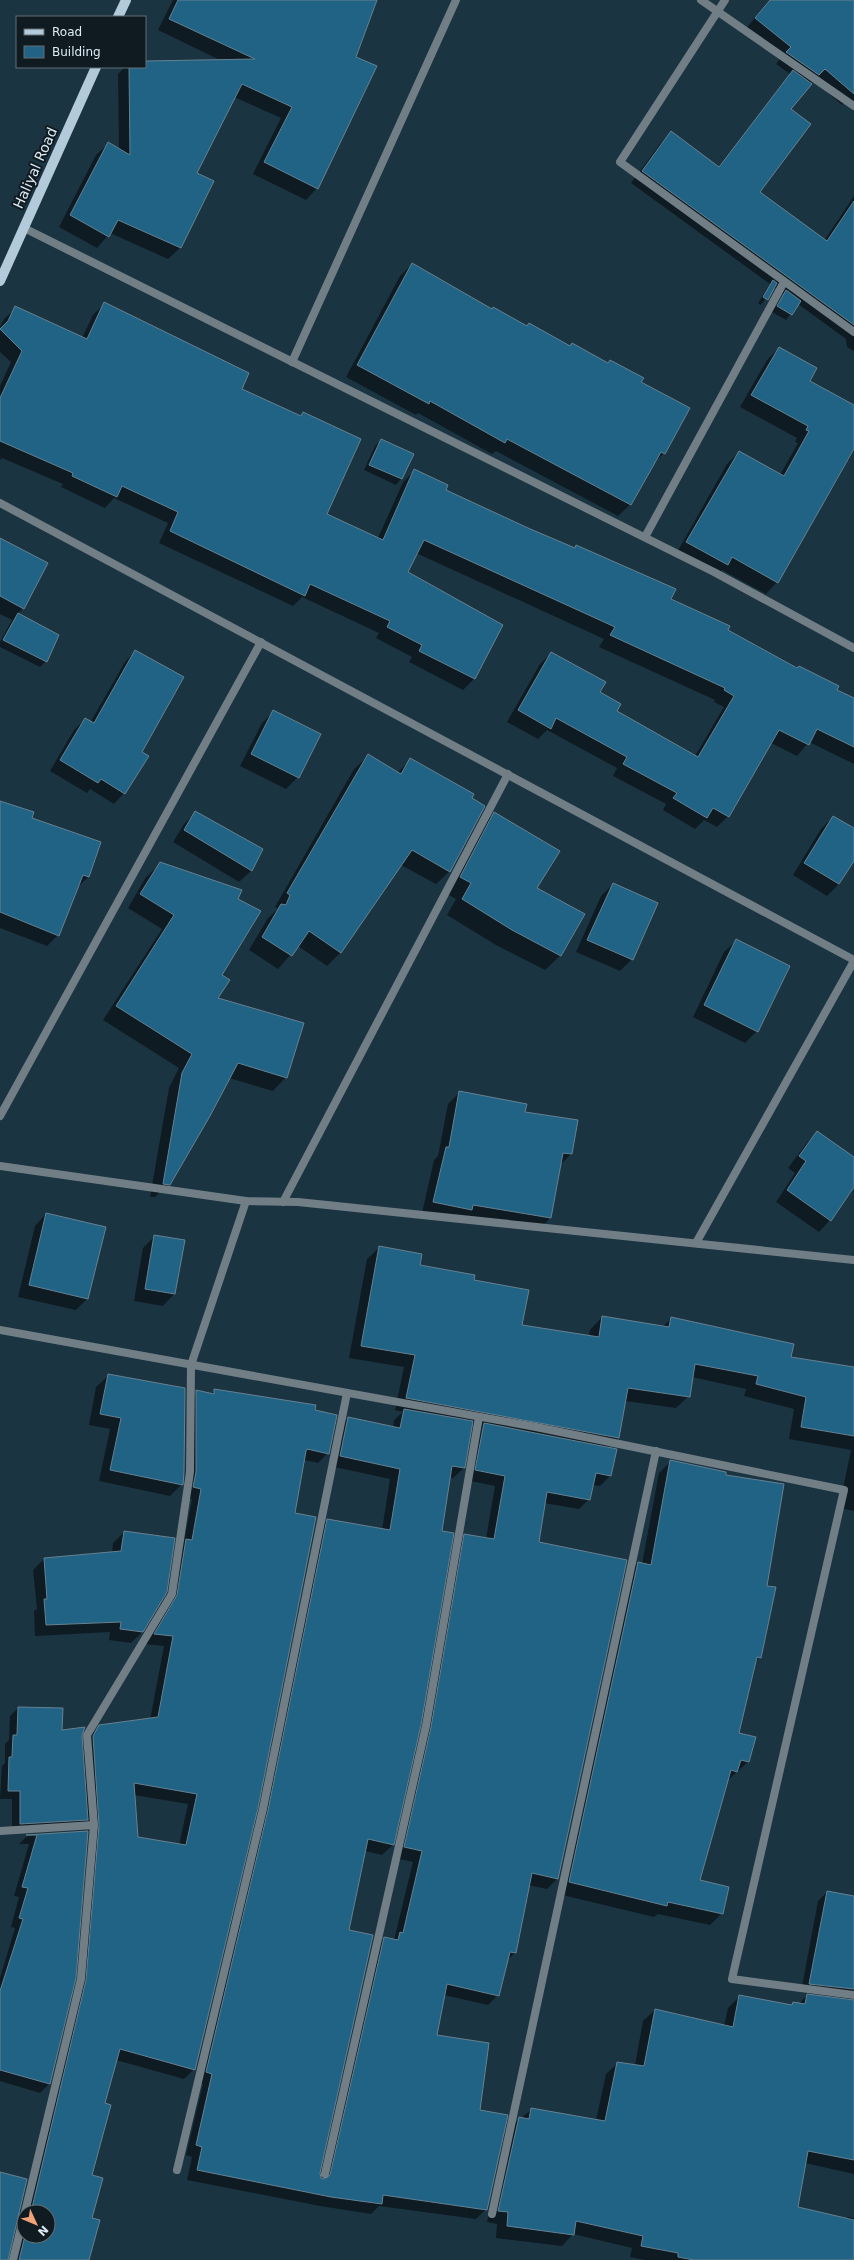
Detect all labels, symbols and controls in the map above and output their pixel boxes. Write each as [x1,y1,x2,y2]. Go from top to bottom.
legend [16,16,146,68]
text: Road [52,25,82,39]
text: Building [52,45,101,59]
street label: Haliyal Road [10,125,60,211]
north arrow [16,2204,56,2244]
text: N [35,2223,51,2238]

